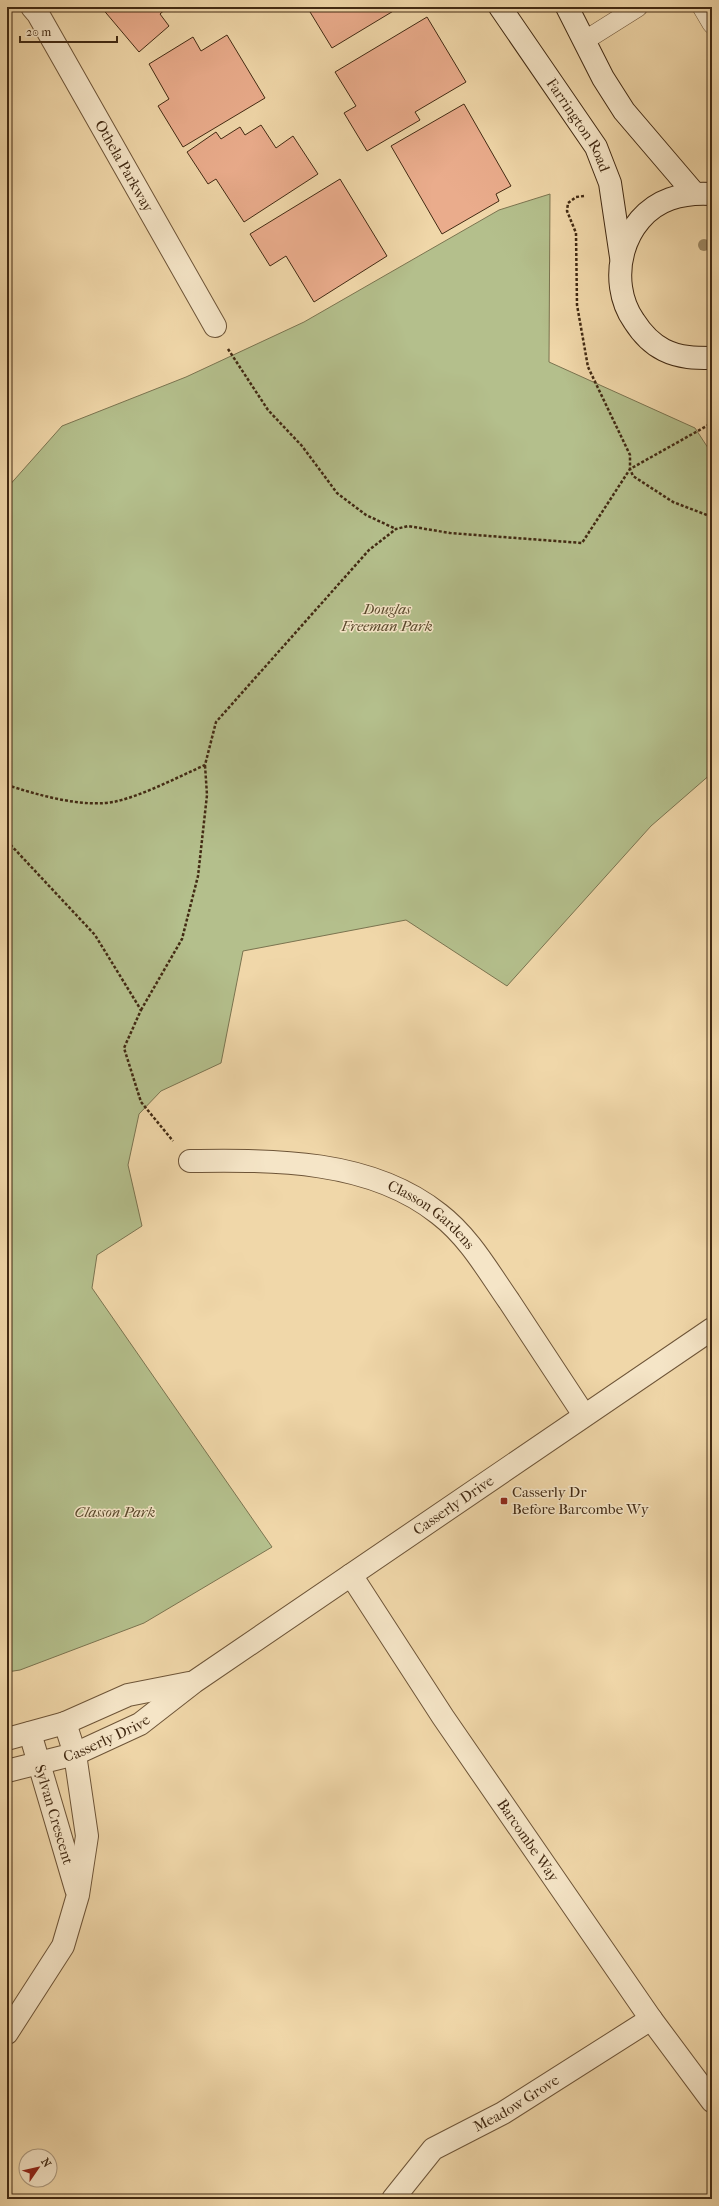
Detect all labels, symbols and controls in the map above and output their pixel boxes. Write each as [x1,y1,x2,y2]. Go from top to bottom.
scale bar [20,18,117,44]
text: 20 m [26,25,51,39]
street label: Farrington Road [543,75,614,175]
street label: Othela Parkway [91,117,158,216]
park label: Douglas Freeman Park [340,600,433,635]
street label: Classon Gardens [385,1176,479,1253]
street label: Casserly Drive [410,1471,498,1539]
place label: Casserly Dr Before Barcombe Wy [512,1483,650,1518]
marker: Casserly Dr Before Barcombe Wy [499,1496,509,1506]
park label: Classon Park [75,1503,156,1521]
street label: Casserly Drive [61,1710,154,1766]
street label: Sylvan Crescent [31,1763,77,1867]
street label: Barcombe Way [493,1796,563,1886]
street label: Meadow Grove [470,2070,563,2136]
north arrow [18,2148,58,2188]
text: N [38,2156,54,2170]

